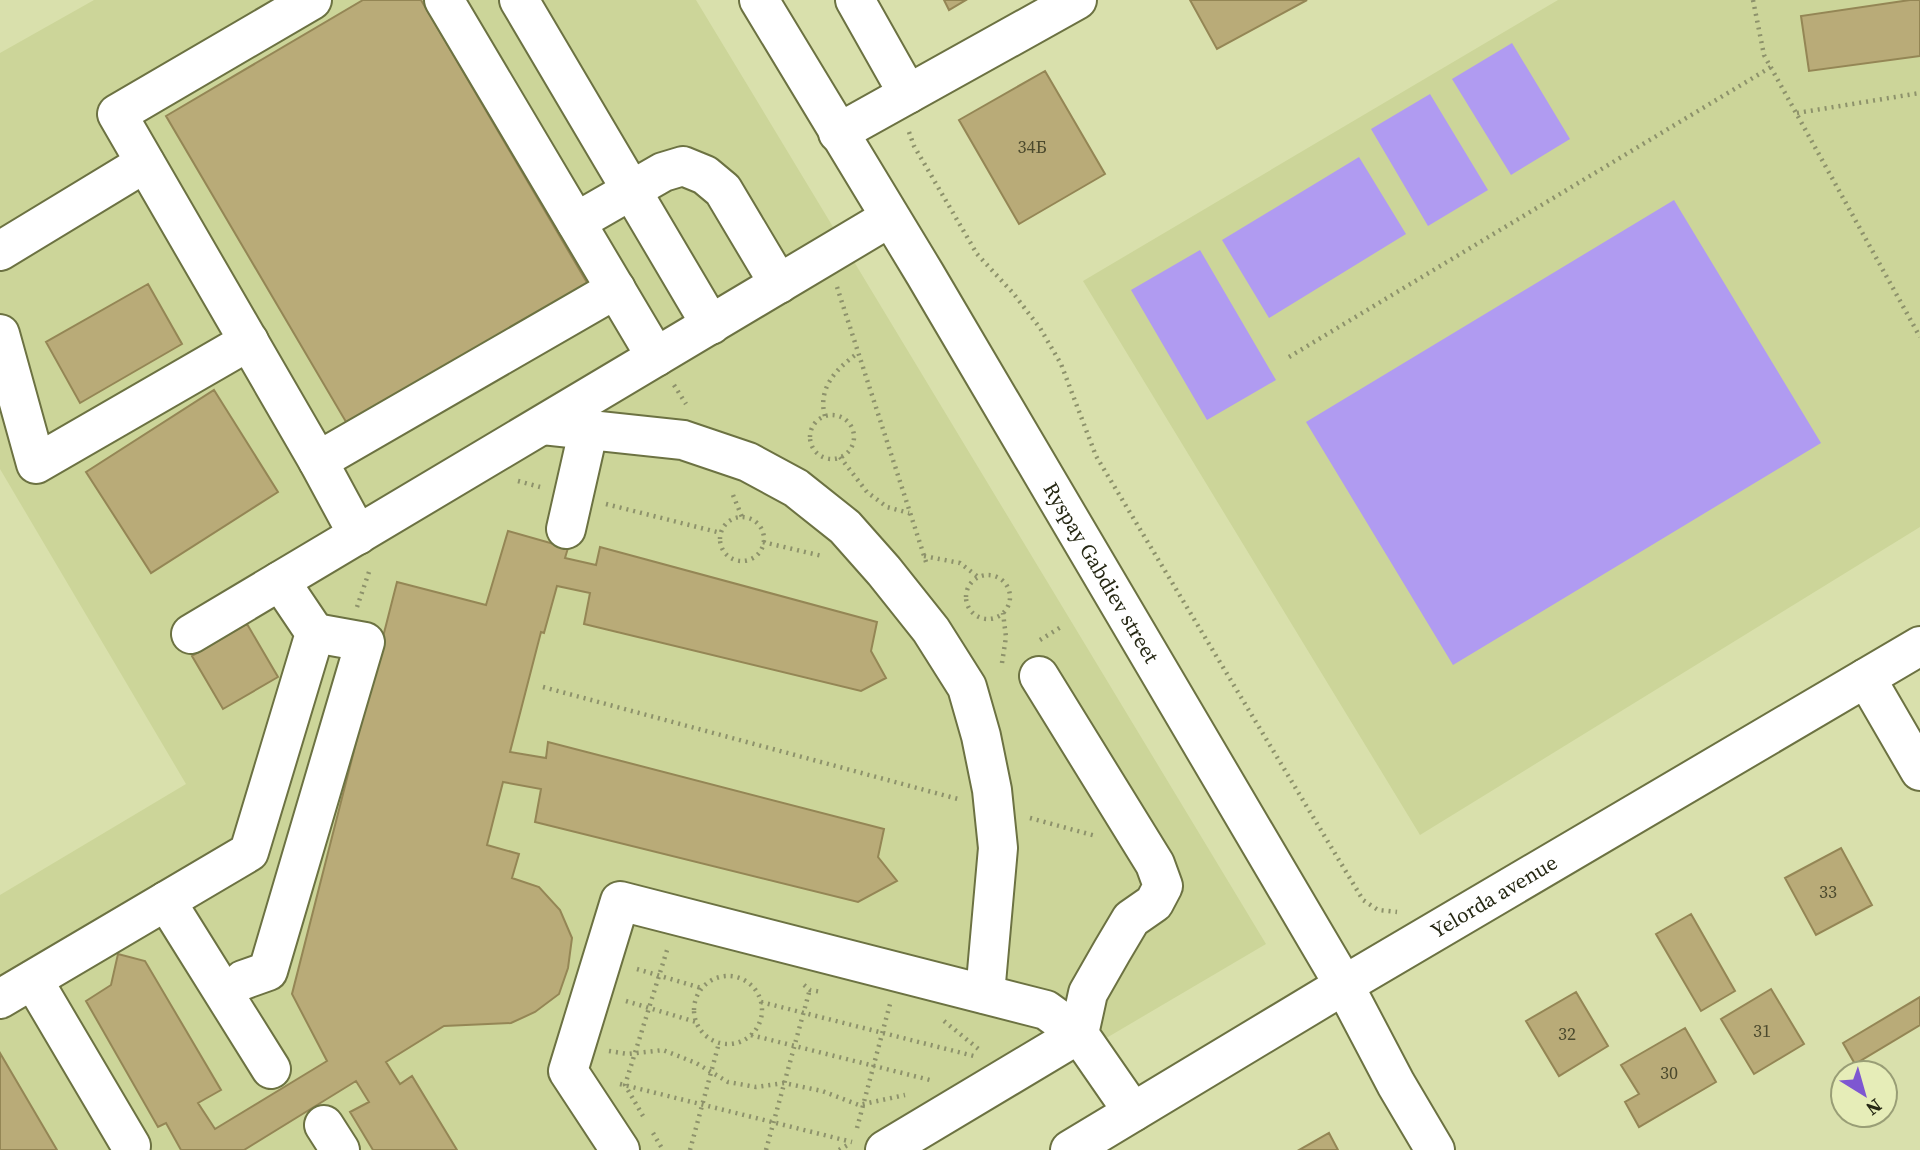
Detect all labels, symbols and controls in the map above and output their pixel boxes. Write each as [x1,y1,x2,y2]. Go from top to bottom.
house number: 34Б [1017,134,1047,159]
street label: Ryspay Gabdiev street [1037,477,1166,668]
street label: Yelorda avenue [1425,848,1563,945]
house number: 33 [1819,879,1837,904]
house number: 31 [1753,1018,1771,1043]
house number: 32 [1558,1021,1576,1046]
north arrow [1829,1059,1899,1129]
house number: 30 [1660,1060,1678,1085]
text: N [1861,1093,1888,1122]

